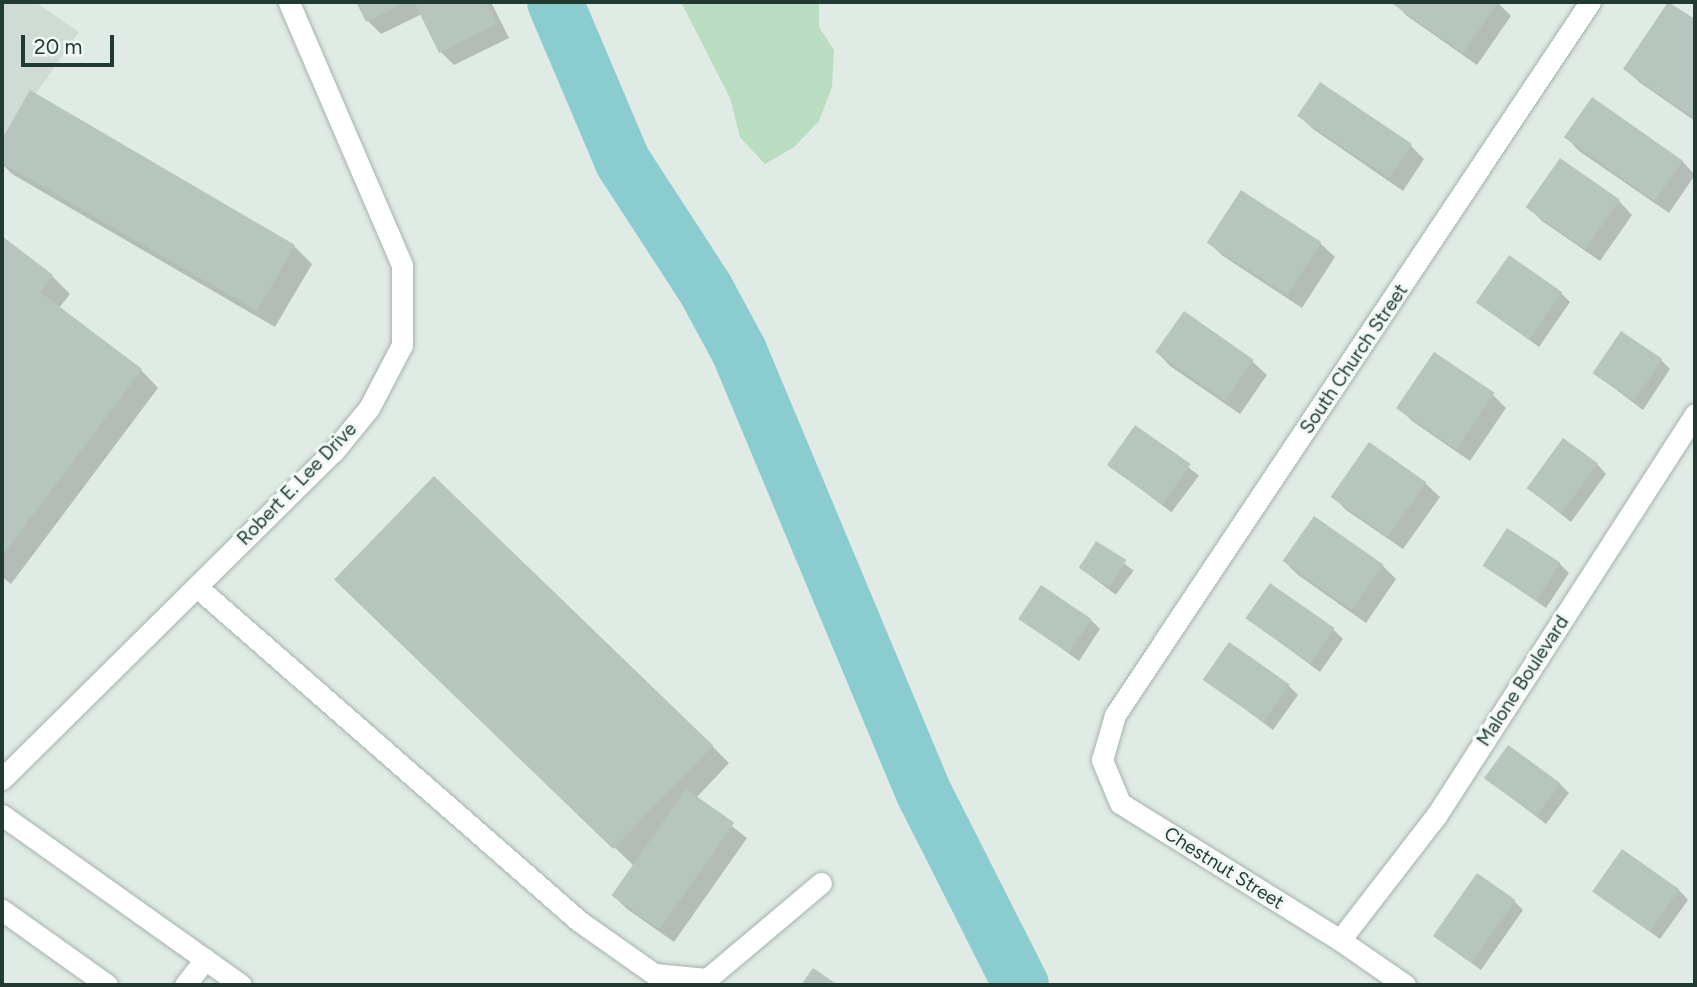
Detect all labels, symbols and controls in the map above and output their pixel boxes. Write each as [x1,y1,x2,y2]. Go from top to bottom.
scale bar [24,21,117,65]
text: 20 m [34,34,82,59]
street label: South Church Street [1295,280,1413,438]
street label: Robert E. Lee Drive [233,418,361,550]
street label: Malone Boulevard [1472,611,1574,751]
street label: Chestnut Street [1160,822,1288,914]

